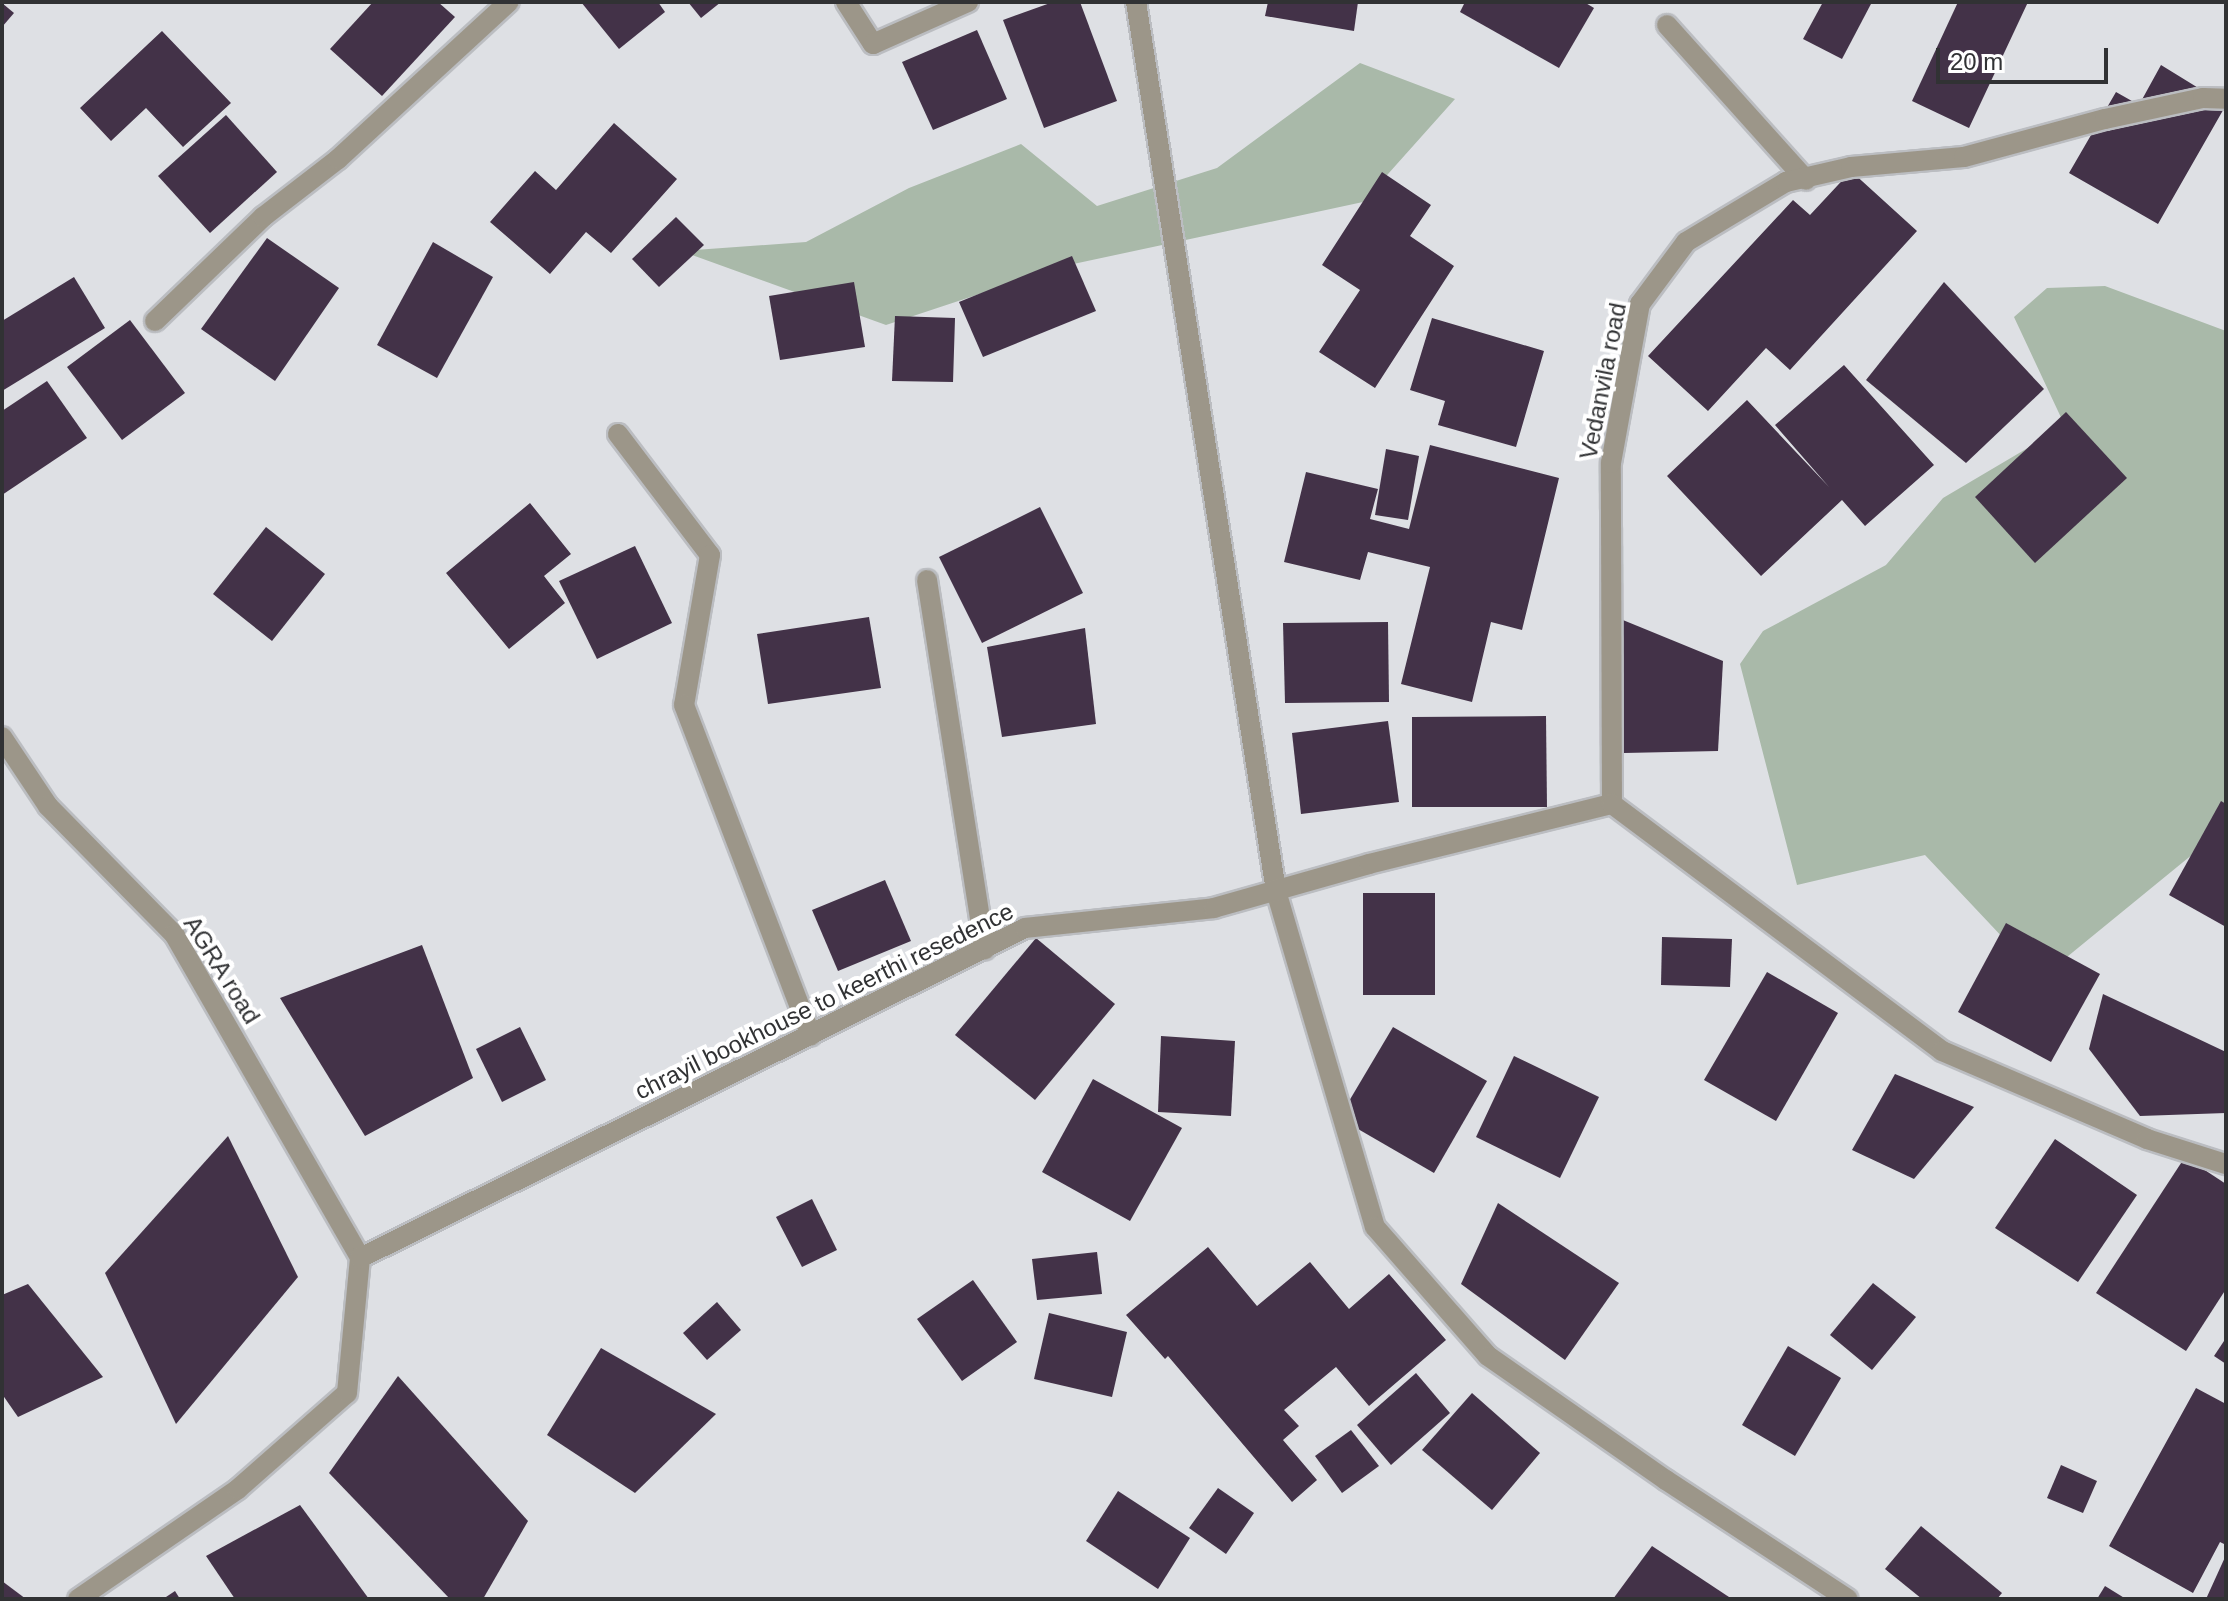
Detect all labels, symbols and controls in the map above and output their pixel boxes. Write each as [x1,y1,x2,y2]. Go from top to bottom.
scale bar [1940,32,2112,82]
text: 20 m [1950,48,2003,75]
street label: Vedanvila road [1574,300,1632,462]
street label: chrayil bookhouse to keerthi resedence [630,897,1018,1105]
street label: AGRA road [177,910,267,1030]

